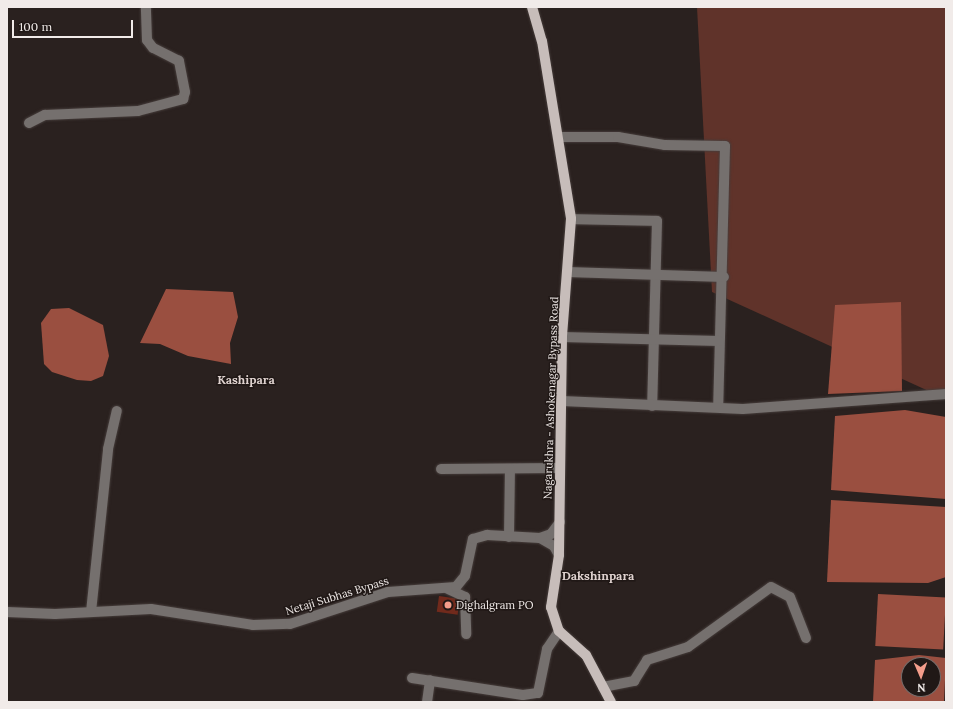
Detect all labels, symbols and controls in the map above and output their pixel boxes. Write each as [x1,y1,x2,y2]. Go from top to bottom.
scale bar [14,12,135,38]
text: 100 m [19,19,52,34]
street label: Nagarukhra - Ashokenagar Bypass Road [541,296,561,500]
district label: Kashipara [217,373,275,387]
district label: Dakshinpara [562,569,634,583]
street label: Netaji Subhas Bypass [284,574,390,618]
place label: Dighalgram PO [456,598,533,612]
marker: Dighalgram PO [443,600,453,610]
north arrow [901,657,941,697]
text: N [917,681,926,695]

